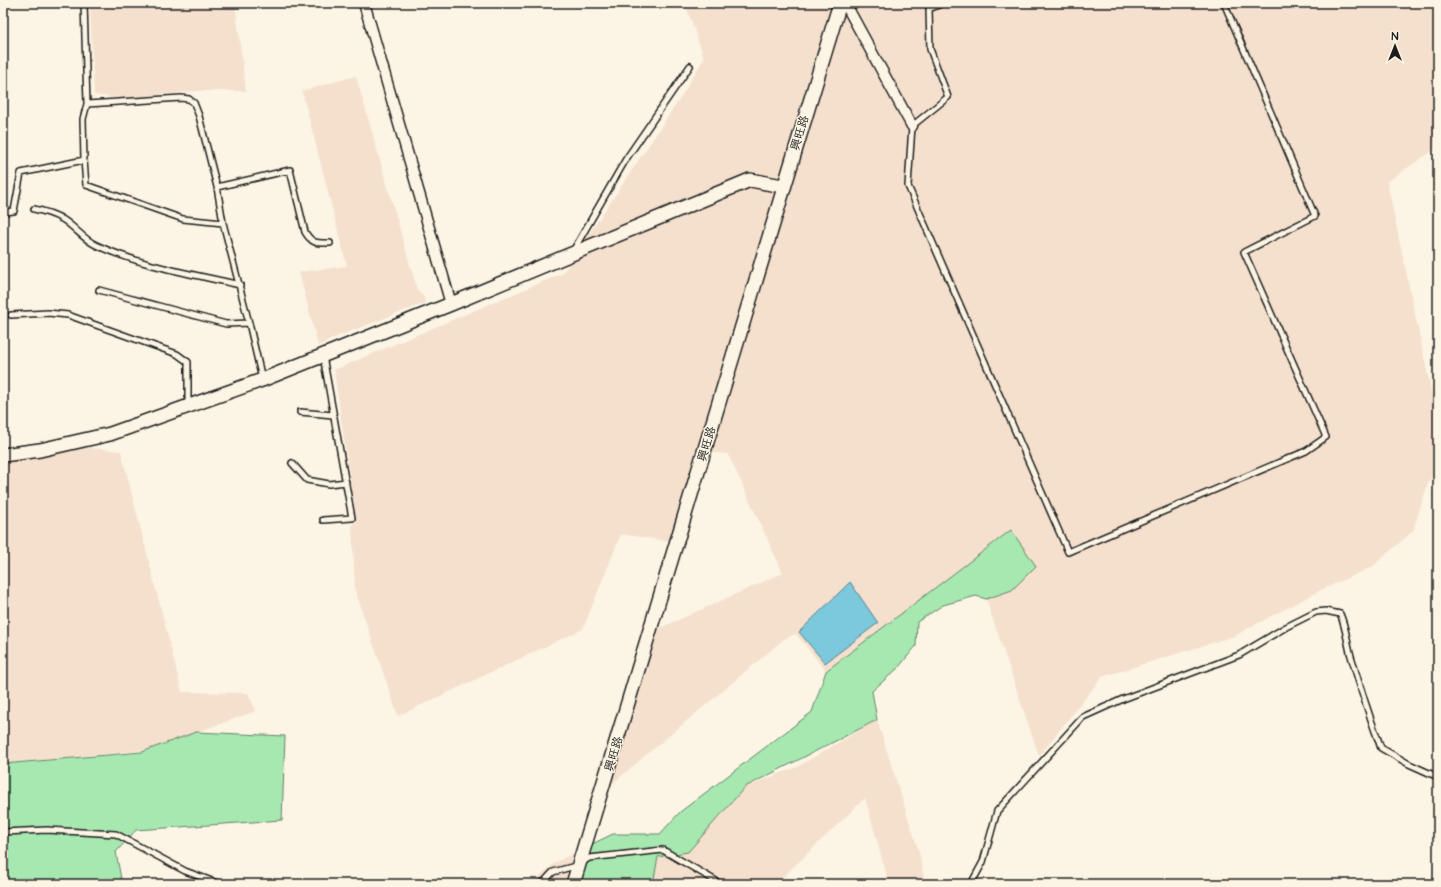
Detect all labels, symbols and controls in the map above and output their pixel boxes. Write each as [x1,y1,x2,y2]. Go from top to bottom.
north arrow [1375,26,1415,66]
text: N [1392,29,1399,44]
street label: 興旺路 [787,113,813,153]
street label: 興旺路 [694,424,720,464]
street label: 興旺路 [601,734,627,774]

